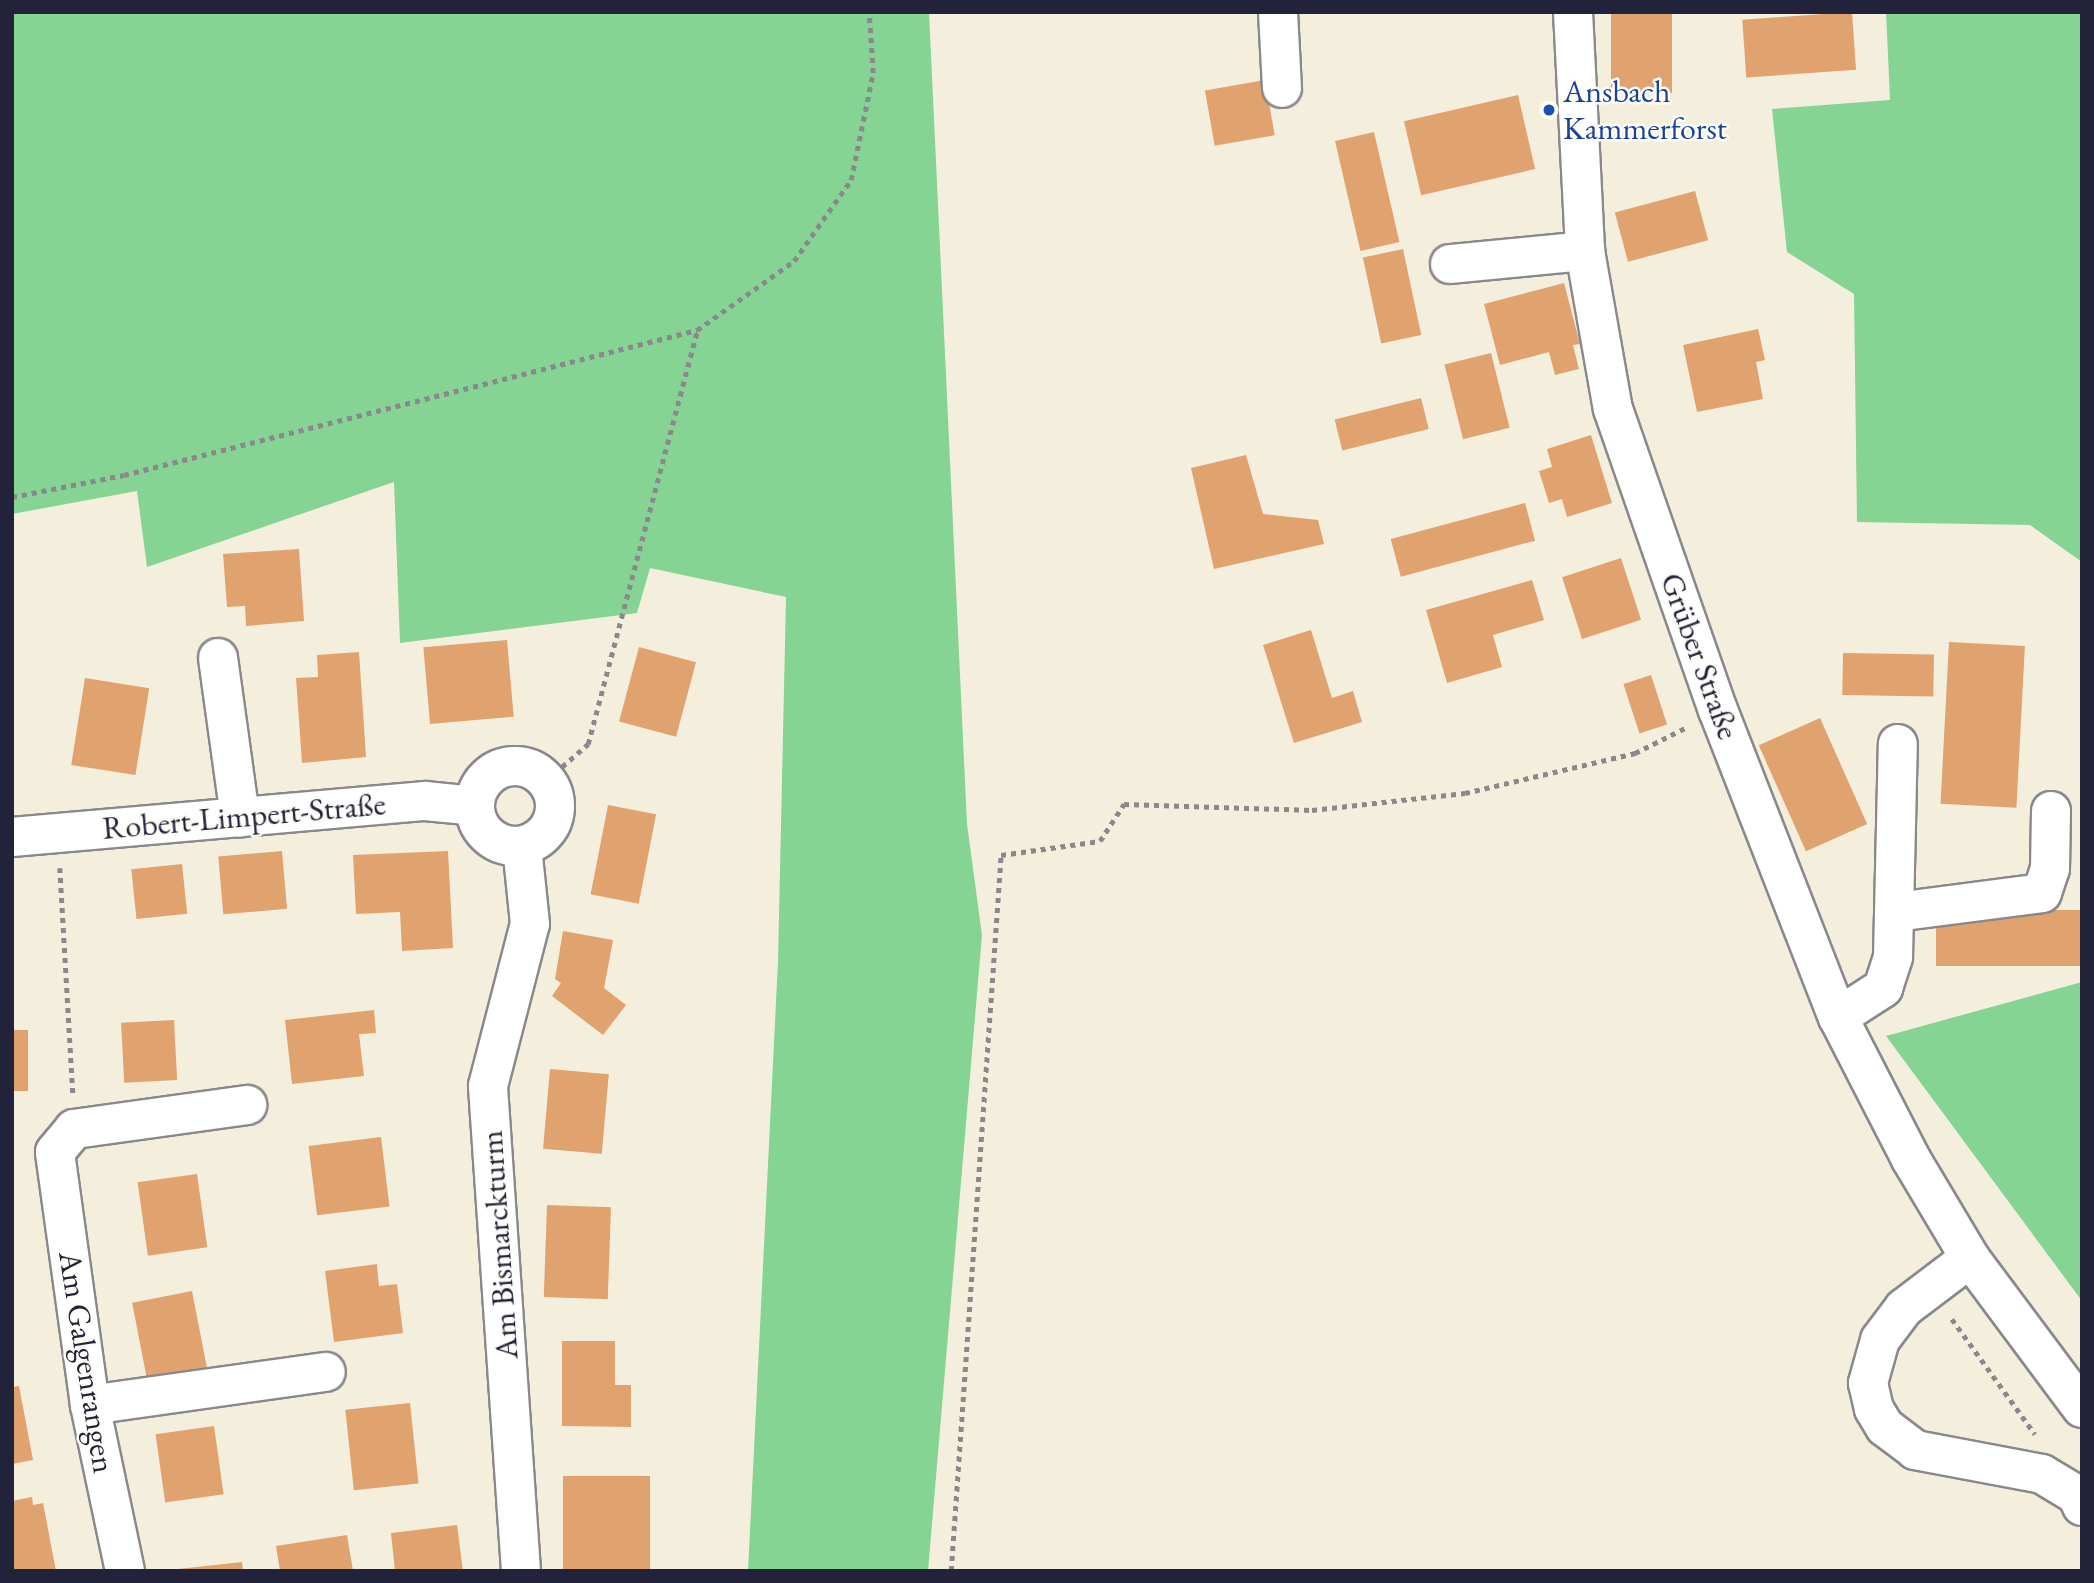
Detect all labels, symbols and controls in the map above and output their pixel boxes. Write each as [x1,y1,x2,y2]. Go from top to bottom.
place label: Ansbach Kammerforst [1563,73,1727,148]
marker: Ansbach Kammerforst [1541,102,1557,118]
street label: Grüber Straße [1652,568,1748,744]
street label: Robert-Limpert-Straße [101,784,387,848]
street label: Am Bismarckturm [472,1129,526,1361]
street label: Am Galgenrangen [51,1248,123,1476]

